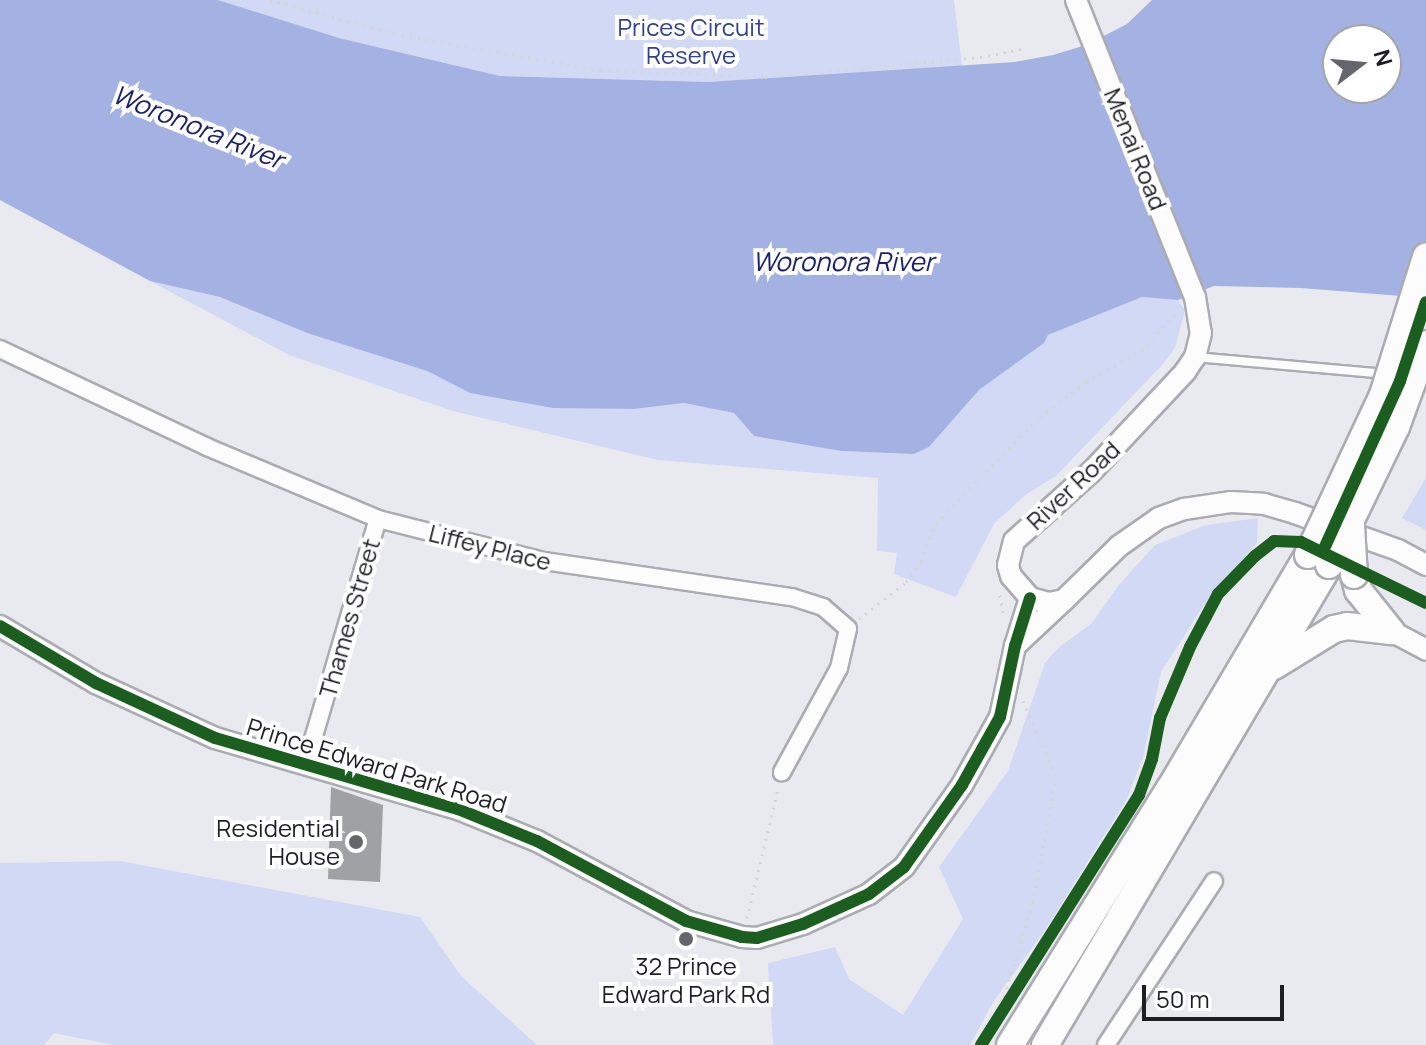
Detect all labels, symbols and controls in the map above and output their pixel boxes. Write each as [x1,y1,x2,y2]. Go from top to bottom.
park label: Prices Circuit Reserve [617,13,765,69]
north arrow [1322,24,1402,104]
text: N [1367,46,1400,70]
water label: Woronora River [108,79,288,175]
street label: Menai Road [1099,84,1173,214]
water label: Woronora River [752,246,934,278]
street label: River Road [1020,435,1126,535]
street label: Liffey Place [426,518,554,576]
street label: Thames Street [313,535,385,701]
street label: Prince Edward Park Road [243,712,511,818]
place label: Residential House [216,814,340,870]
marker: Residential House [347,833,365,851]
marker: 32 Prince Edward Park Rd [677,930,695,948]
place label: 32 Prince Edward Park Rd [602,952,770,1008]
scale bar [1146,969,1288,1019]
text: 50 m [1156,982,1210,1015]

